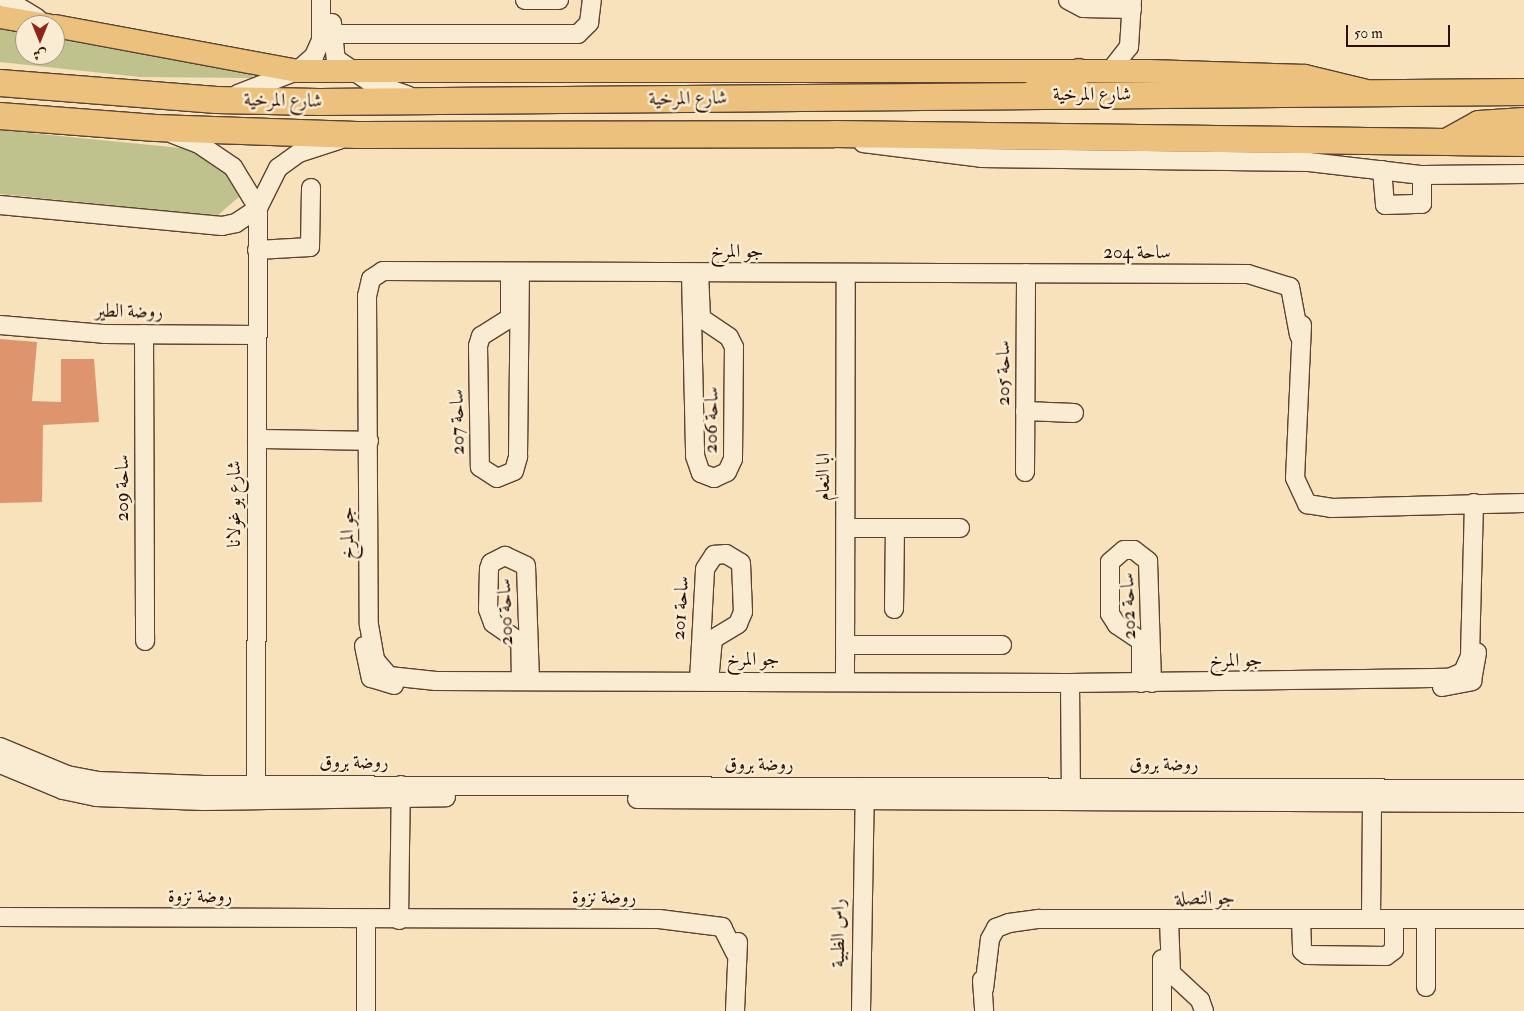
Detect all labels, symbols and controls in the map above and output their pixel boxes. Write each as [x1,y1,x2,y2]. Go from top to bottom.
north arrow [15,15,65,65]
scale bar [1349,15,1453,47]
text: 50 m [1354,24,1383,43]
text: ش [33,46,47,63]
street label: شارع المرخية [1053,84,1131,106]
street label: شارع المرخية [648,87,728,111]
street label: شارع المرخية [243,89,323,113]
street label: جو المرخ [711,241,763,263]
street label: ساحة 204 [1103,242,1171,264]
street label: روضة الطير [95,300,163,324]
street label: ساحة 205 [993,340,1015,406]
street label: ساحة 206 [700,386,724,454]
street label: ساحة 207 [446,389,470,455]
street label: ابا النعام [813,453,835,501]
street label: ساحة 209 [112,455,134,521]
street label: شارع بو غولانا [224,461,246,547]
street label: جو المرخ [337,507,359,559]
street label: ساحة 202 [1116,572,1142,640]
street label: ساحة 201 [667,575,695,641]
street label: ساحة 200 [493,578,519,646]
street label: جو المرخ [727,649,779,671]
street label: جو المرخ [1210,650,1262,672]
street label: روضة بروق [319,752,389,774]
street label: روضة بروق [724,754,794,776]
street label: روضة بروق [1129,754,1199,776]
street label: روضة نزوة [168,886,232,908]
street label: روضة نزوة [572,887,636,909]
street label: جو النصلة [1175,887,1235,911]
street label: راس الظبية [828,899,850,967]

